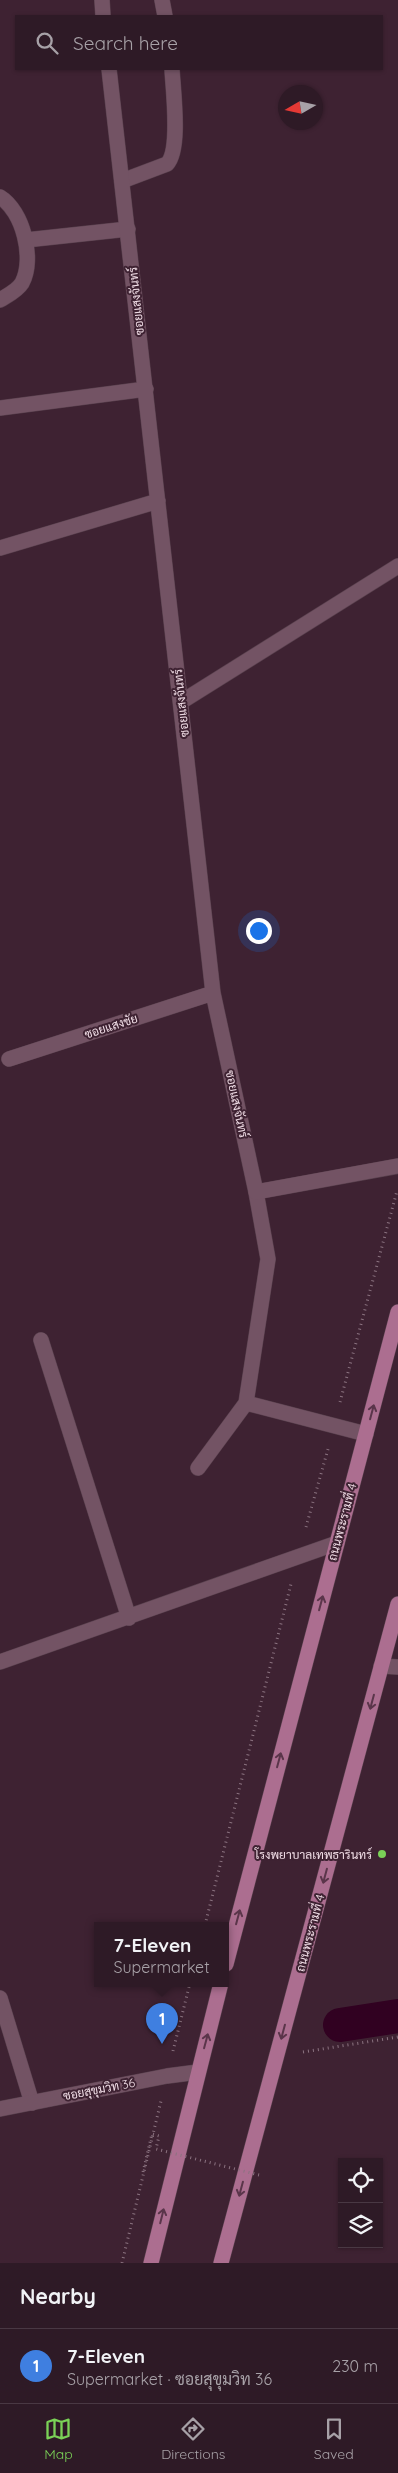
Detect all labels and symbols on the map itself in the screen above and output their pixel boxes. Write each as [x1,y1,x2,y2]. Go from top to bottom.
north arrow [278,85,323,130]
street label: ซอยแสงจันทร์ [125,266,147,336]
street label: ซอยแสงจันทร์ [170,668,192,738]
your location [246,918,272,944]
street label: ซอยแสงชัย [83,1010,139,1042]
street label: ซอยแสงจันทร์ [223,1069,252,1139]
one-way arrow [368,1405,377,1421]
street label: ถนนพระรามที่ 4 [322,1481,360,1562]
one-way arrow [317,1595,326,1611]
one-way arrow [367,1693,376,1709]
one-way arrow [275,1752,285,1768]
place label: โรงพยาบาลเทพธารินทร์ [254,1847,372,1862]
marker: โรงพยาบาลเทพธารินทร์ [376,1848,388,1860]
one-way arrow [320,1867,329,1883]
street label: ถนนพระรามที่ 4 [290,1892,328,1973]
one-way arrow [234,1910,243,1926]
pin: 1 [146,2003,178,2044]
one-way arrow [278,2024,287,2040]
one-way arrow [201,2033,211,2049]
street label: ซอยสุขุมวิท 36 [62,2075,137,2105]
one-way arrow [236,2181,245,2197]
one-way arrow [158,2208,167,2224]

